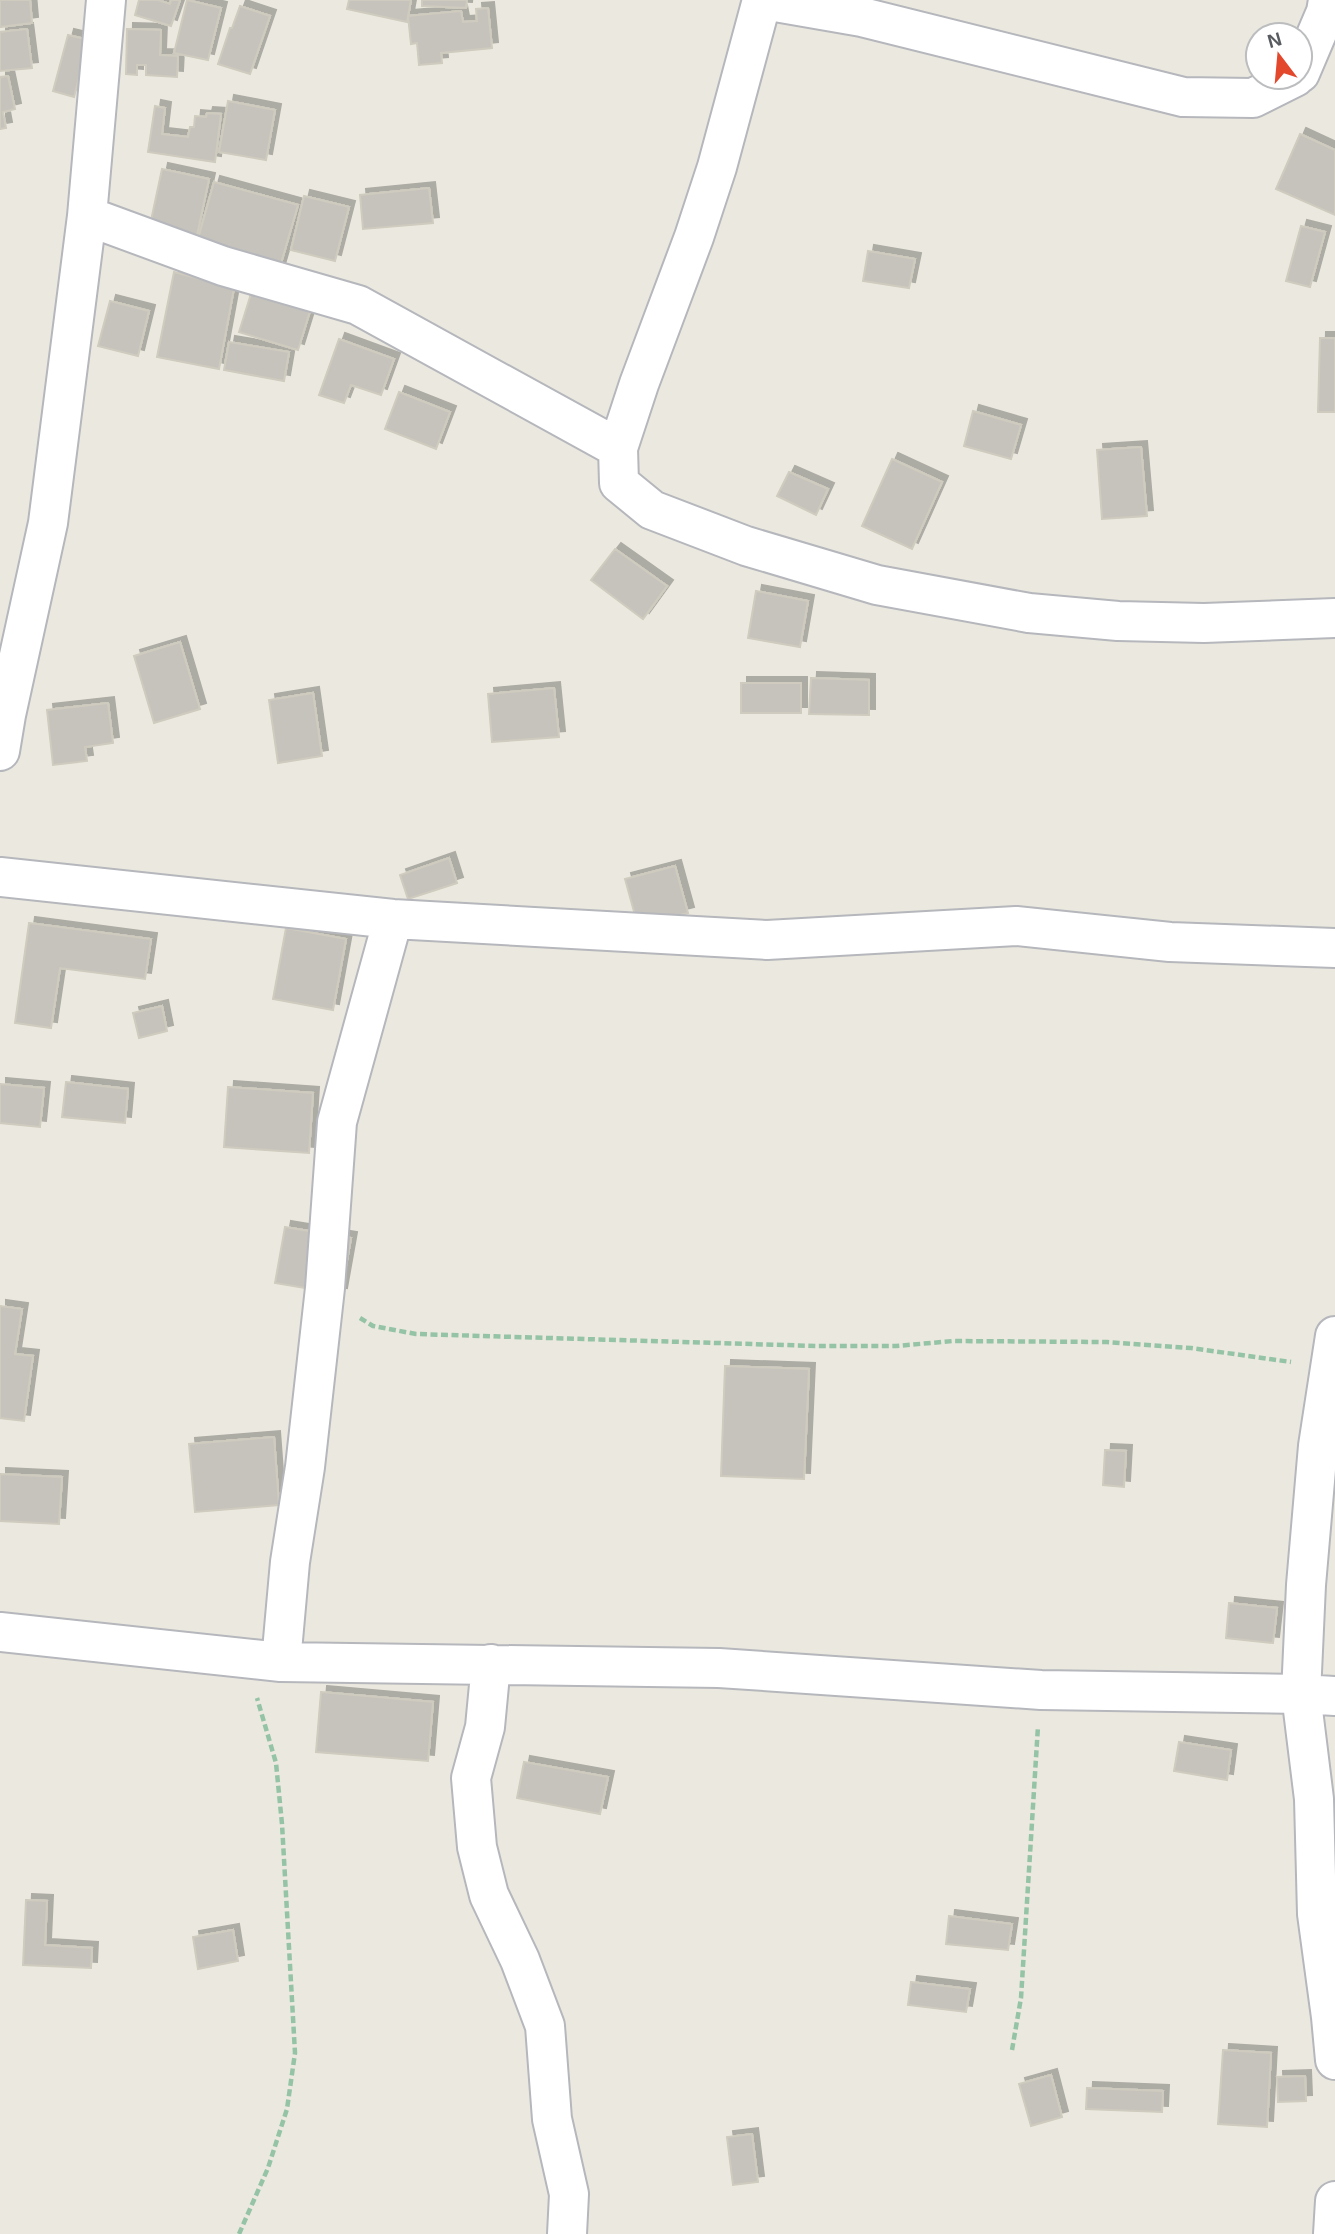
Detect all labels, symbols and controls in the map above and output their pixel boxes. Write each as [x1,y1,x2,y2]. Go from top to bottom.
north arrow [1244,21,1314,91]
text: N [1265,28,1284,52]

